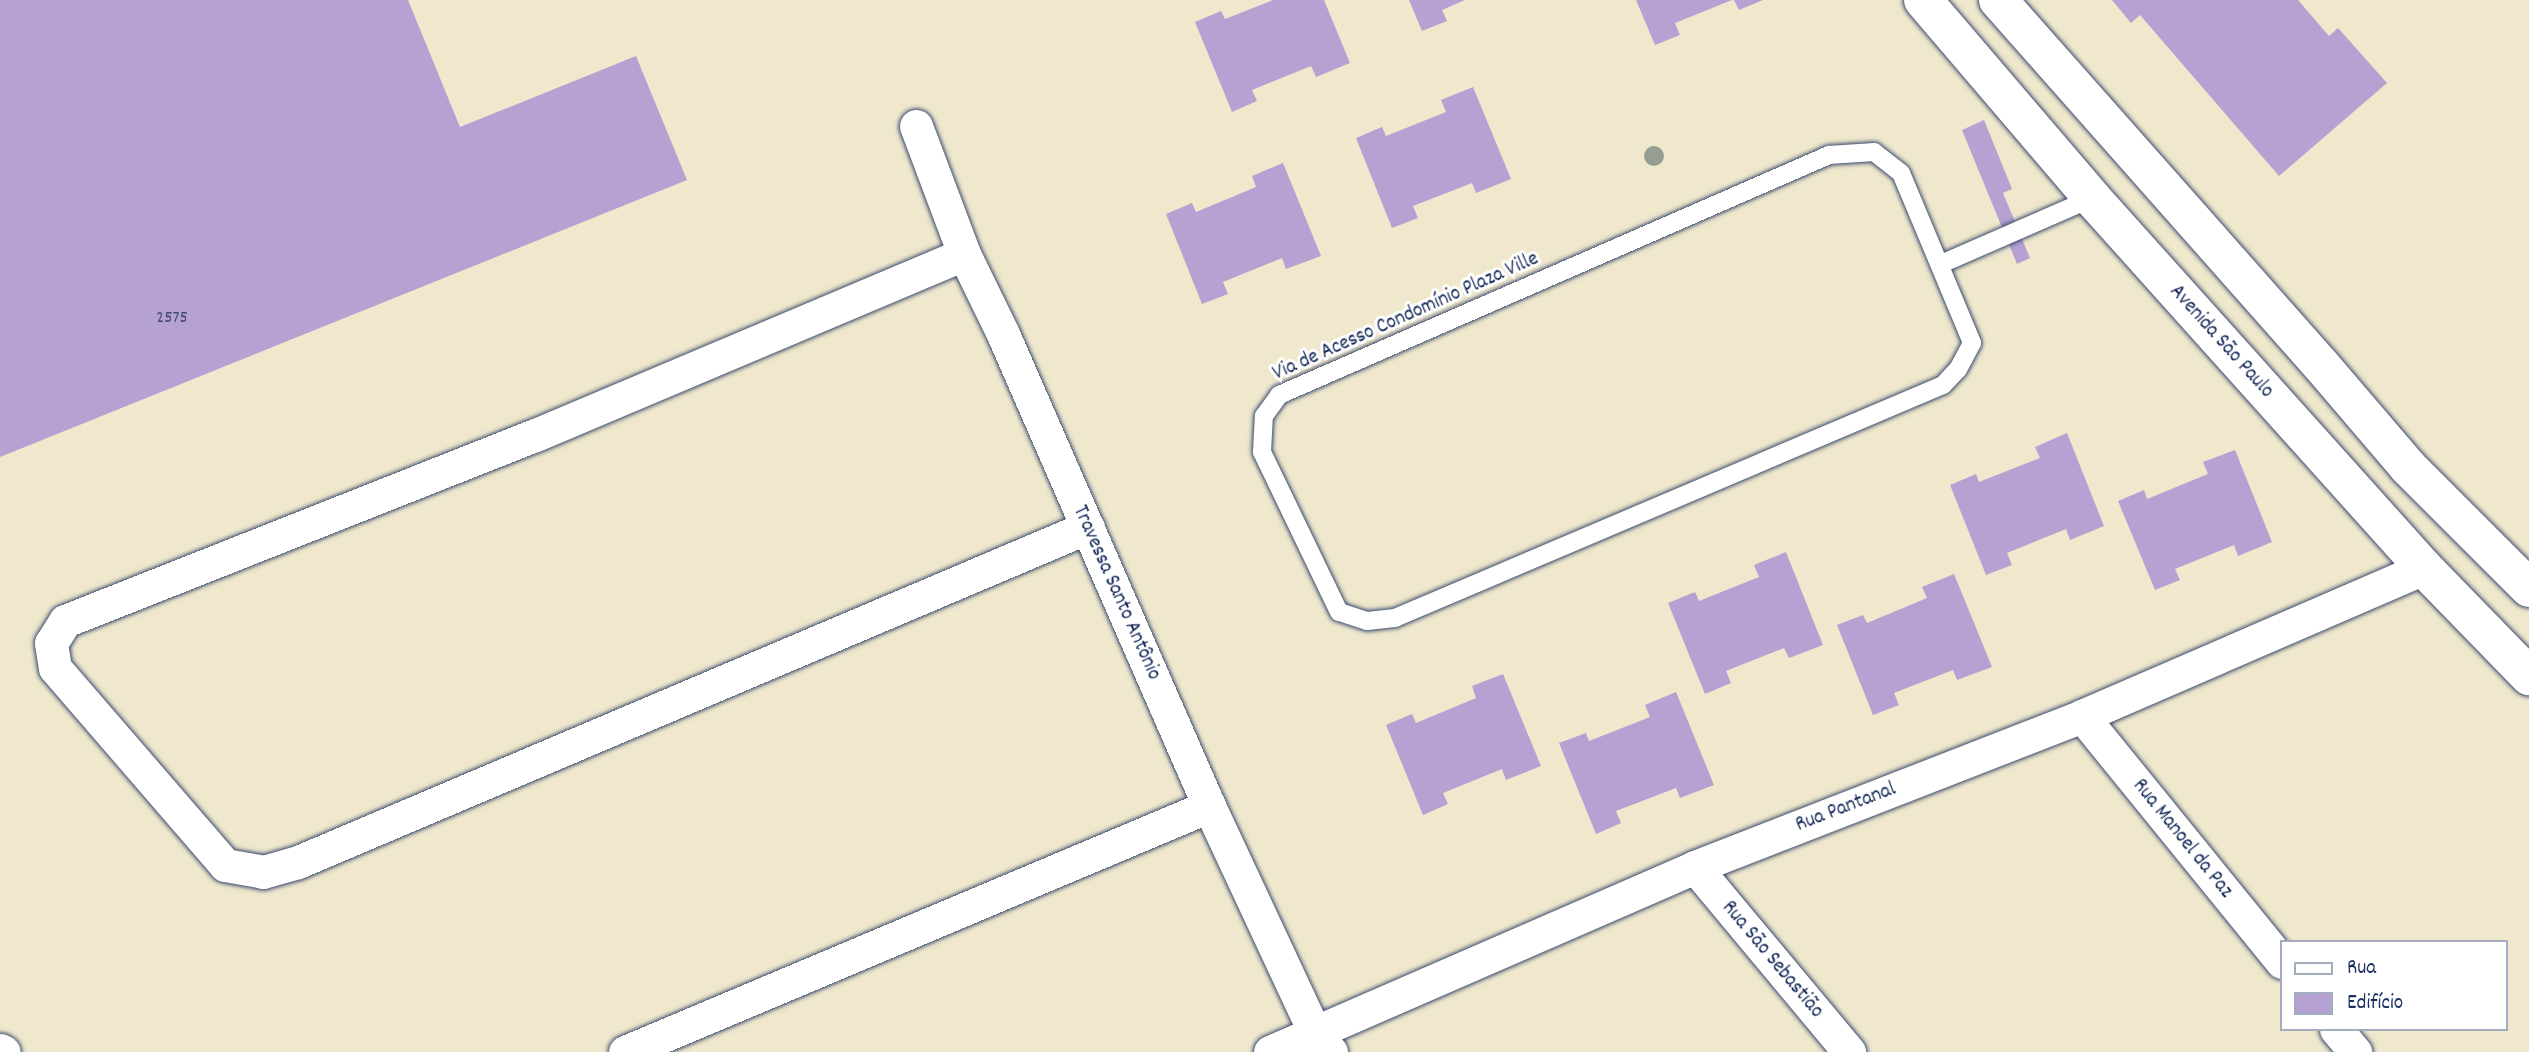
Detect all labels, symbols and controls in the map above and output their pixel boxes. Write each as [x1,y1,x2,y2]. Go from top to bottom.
street label: Via de Acesso Condomínio Plaza Ville [1269,247,1543,387]
street label: Avenida São Paulo [2163,280,2279,404]
house number: 2575 [156,308,188,330]
street label: Travessa Santo Antônio [1066,502,1166,684]
street label: Rua Manoel da Paz [2126,774,2238,904]
street label: Rua Pantanal [1792,777,1900,839]
street label: Rua São Sebastião [1716,896,1828,1024]
legend [2280,940,2508,1031]
text: Rua [2347,954,2376,984]
text: Edifício [2347,989,2403,1019]

